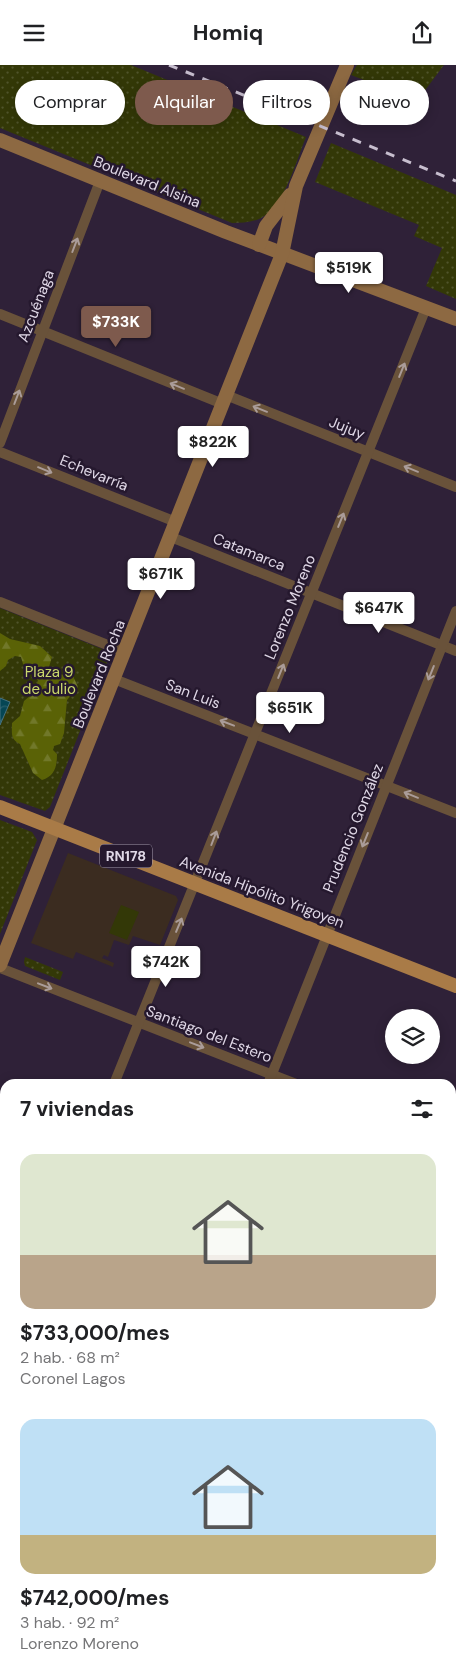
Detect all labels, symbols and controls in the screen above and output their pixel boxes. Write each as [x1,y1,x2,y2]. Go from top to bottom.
text: Homiq [193,18,263,47]
icon: menu [20,19,48,47]
icon: share [408,19,436,47]
chip: Comprar [15,80,125,125]
chip: Alquilar [135,80,233,125]
chip: Filtros [243,80,330,125]
chip: Nuevo [340,80,429,125]
street label: Boulevard Alsina [91,151,203,213]
one-way arrow [71,238,81,253]
pin: $519K [314,251,384,294]
text: $519K [326,257,372,278]
street label: Azcuénaga [13,267,59,345]
pin: $733K [81,305,151,348]
text: $733K [92,311,140,332]
one-way arrow [398,362,407,377]
one-way arrow [170,381,185,390]
one-way arrow [13,390,22,405]
one-way arrow [253,404,268,413]
street label: Jujuy [326,412,368,444]
pin: $822K [178,425,248,468]
text: $822K [189,431,237,452]
street label: Echevarría [57,450,131,496]
one-way arrow [404,464,419,474]
one-way arrow [37,466,52,475]
one-way arrow [337,513,346,528]
street label: Catamarca [210,528,288,576]
street label: Lorenzo Moreno [260,551,320,662]
pin: $671K [126,557,196,600]
text: $671K [139,563,183,584]
pin: $647K [344,591,414,634]
text: $647K [354,597,404,618]
street label: Boulevard Rocha [68,617,130,731]
park label: Plaza 9 de Julio [22,662,76,699]
one-way arrow [276,664,286,679]
one-way arrow [426,665,436,680]
street label: San Luis [163,674,223,714]
pin: $651K [255,691,325,734]
text: $651K [267,697,313,718]
one-way arrow [220,718,235,727]
street label: Prudencio González [318,761,388,895]
one-way arrow [404,790,419,799]
one-way arrow [210,831,219,847]
one-way arrow [360,832,369,847]
road number: RN178 [100,844,152,867]
street label: Avenida Hipólito Yrigoyen [177,851,347,933]
one-way arrow [175,918,184,933]
pin: $742K [131,945,201,988]
text: $742K [142,951,190,972]
one-way arrow [37,982,53,991]
street label: Santiago del Estero [143,1001,275,1067]
map controls [385,1009,440,1064]
button: layers [385,1009,440,1064]
one-way arrow [189,1041,204,1050]
text: 7 viviendas [20,1095,134,1123]
icon: filters [408,1095,436,1123]
icon: home [183,1187,273,1277]
text: $733,000/mes [20,1319,170,1347]
text: 2 hab. · 68 m² [20,1347,120,1368]
text: Coronel Lagos [20,1368,125,1389]
icon: home [183,1452,273,1542]
text: $742,000/mes [20,1584,169,1612]
text: 3 hab. · 92 m² [20,1612,119,1633]
text: Lorenzo Moreno [20,1633,139,1654]

